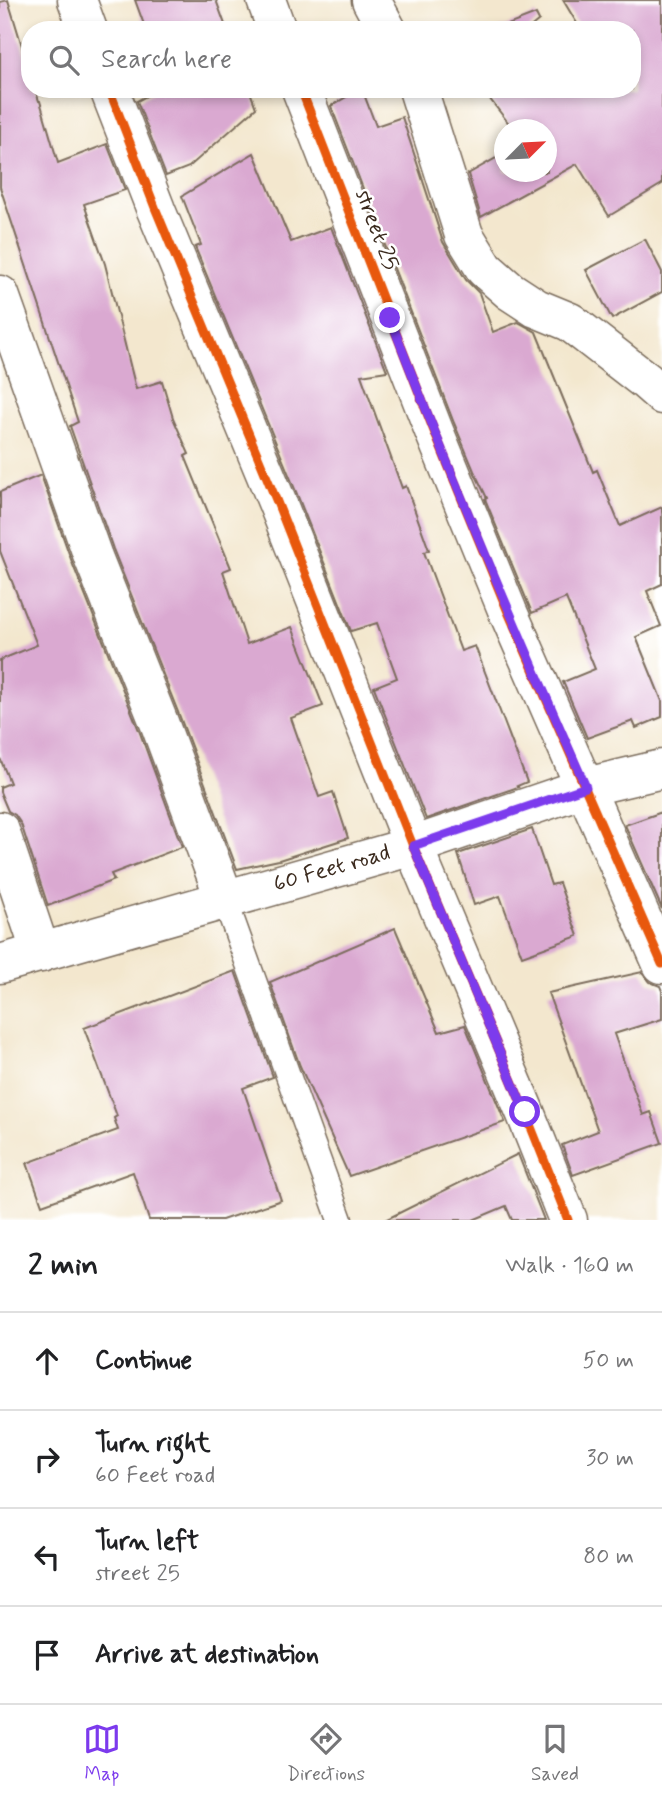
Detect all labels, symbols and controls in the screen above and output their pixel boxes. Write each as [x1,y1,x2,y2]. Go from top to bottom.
search box [21,21,641,98]
icon: search [45,41,83,79]
text: Search here [101,43,232,77]
north arrow [494,119,557,182]
street label: street 25 [347,185,405,275]
route end [374,302,405,333]
street label: 60 Feet road [270,838,394,900]
route start [509,1096,540,1127]
text: 2 min [28,1246,98,1285]
text: Walk · 160 m [505,1251,634,1281]
icon: ahead [28,1342,66,1380]
text: Continue [95,1344,192,1378]
text: 50 m [583,1346,634,1376]
text: Turn right [95,1427,211,1461]
icon: right [28,1440,66,1478]
text: 30 m [586,1444,634,1474]
text: 60 Feet road [95,1461,215,1491]
text: Turn left [95,1525,199,1559]
icon: left [28,1538,66,1576]
text: 80 m [583,1542,634,1572]
text: street 25 [95,1559,180,1589]
icon: arrive [28,1636,66,1674]
text: Arrive at destination [95,1638,319,1672]
tab: Map [83,1720,121,1787]
tab: Directions [287,1720,365,1787]
tab: Saved [531,1720,579,1787]

